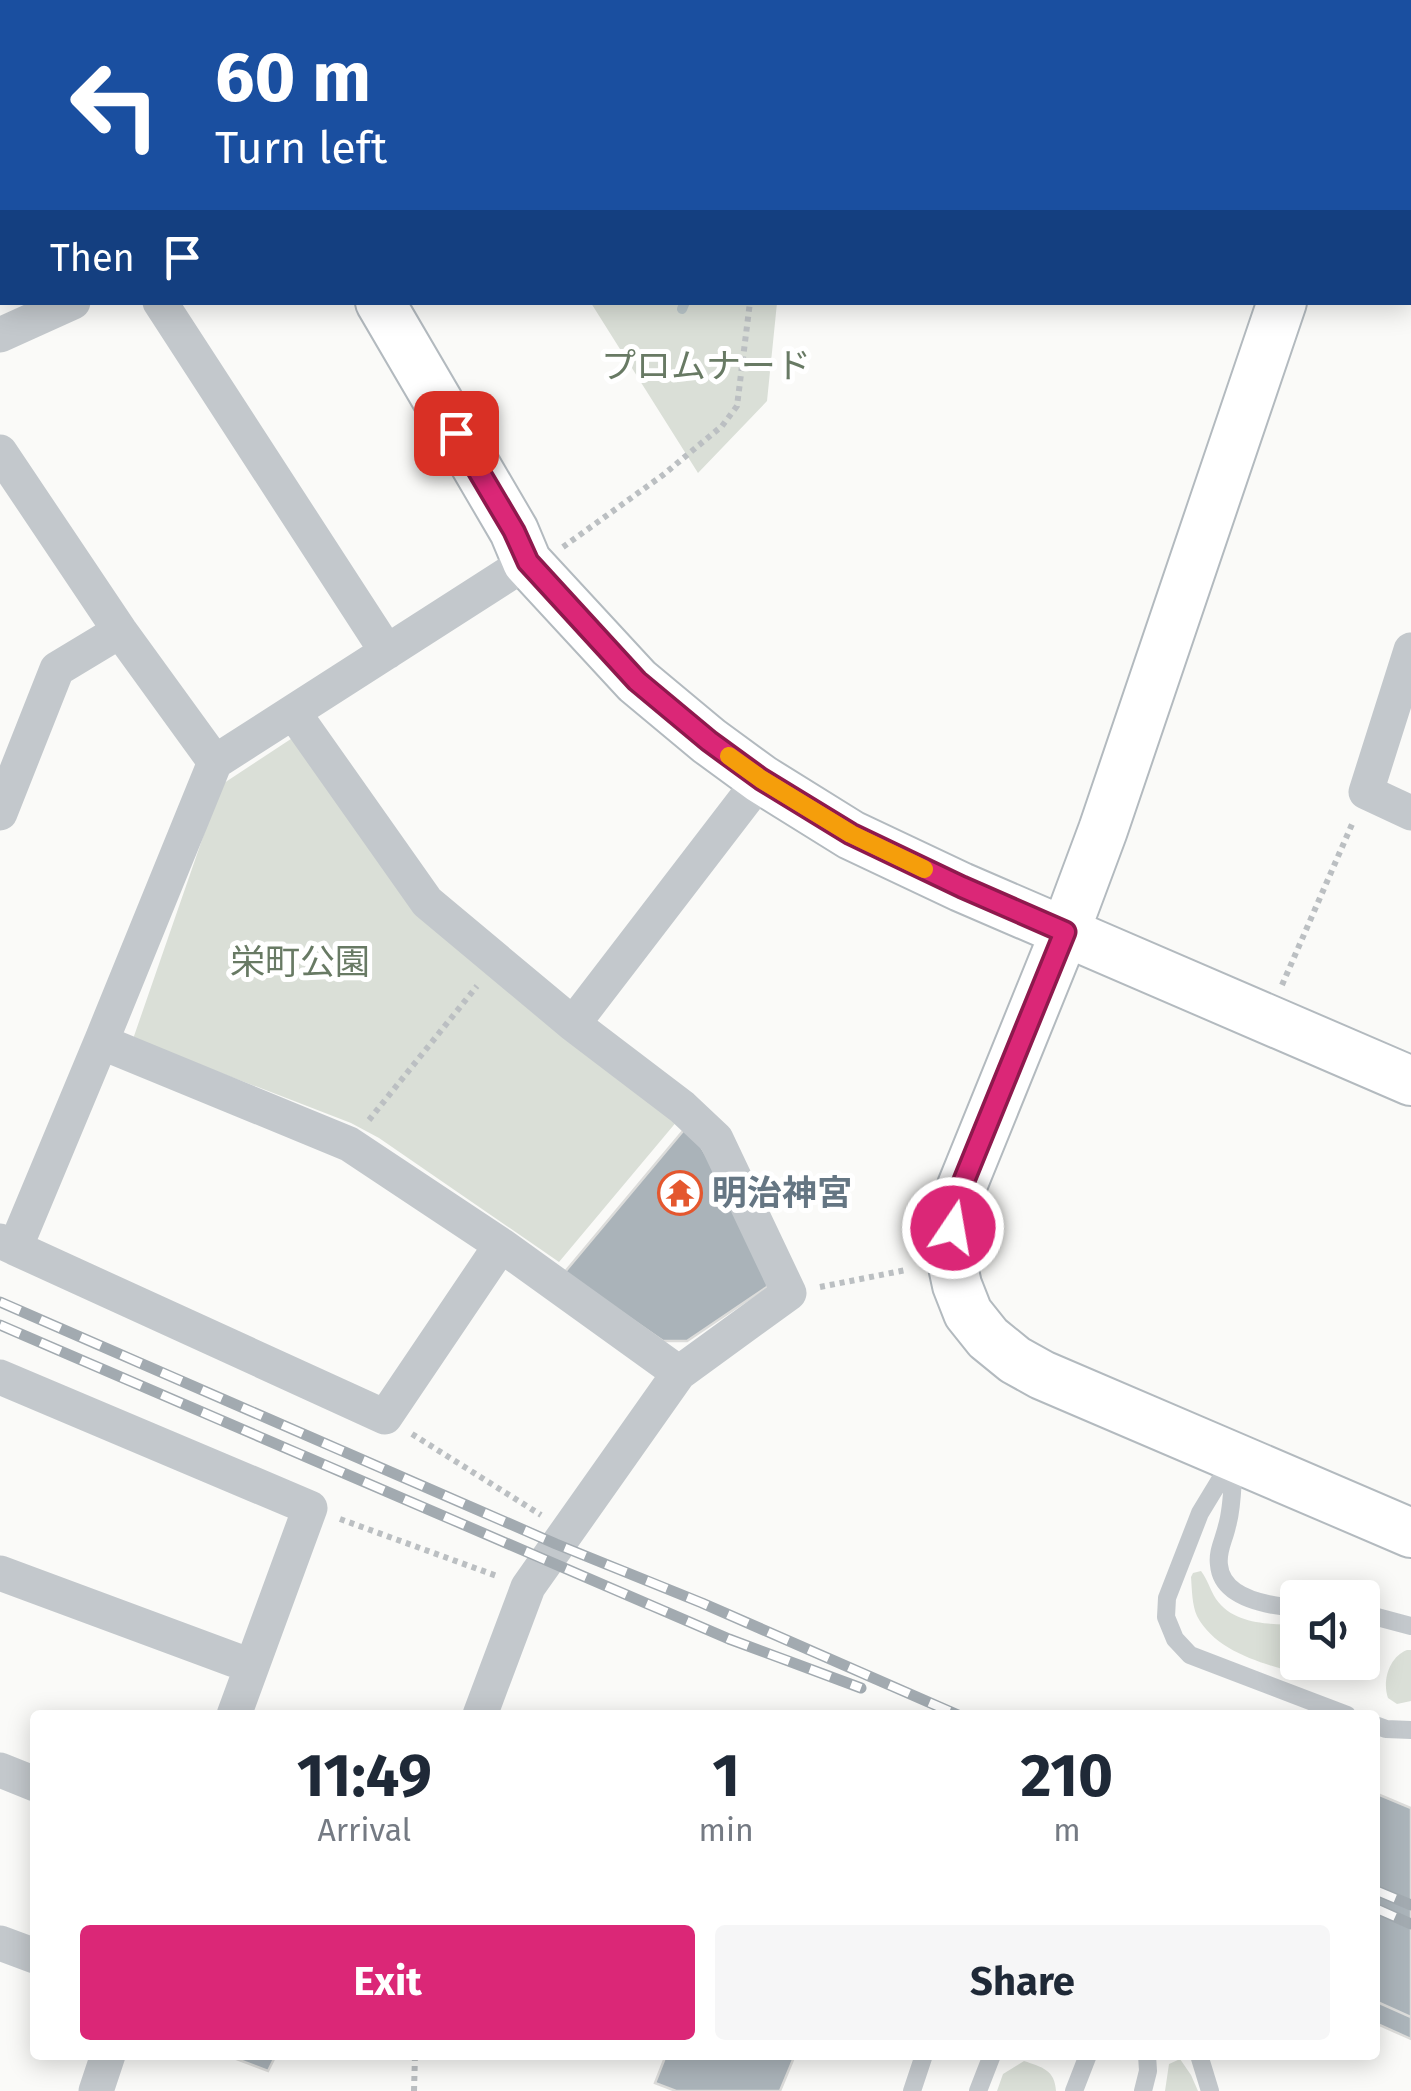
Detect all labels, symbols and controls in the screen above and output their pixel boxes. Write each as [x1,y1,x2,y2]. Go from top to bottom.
text: 60 m [215,36,371,120]
icon: left [50,40,180,170]
text: Turn left [215,121,387,175]
icon: arrive [155,230,210,285]
text: Then [50,235,135,281]
park label: プロムナード [601,345,811,387]
pin [414,391,499,476]
icon: arrive [429,406,484,461]
park label: 栄町公園 [230,941,370,983]
temple icon: 明治神宮 [657,1170,703,1216]
place label: 明治神宮 [712,1172,852,1214]
position arrow [901,1176,1005,1280]
map controls [1280,1580,1380,1680]
button: sound [1280,1580,1380,1680]
text: 11:49 [297,1740,432,1812]
text: 1 [712,1740,740,1812]
text: 210 [1021,1740,1113,1812]
text: Arrival [317,1811,411,1849]
text: min [699,1811,754,1849]
text: m [1053,1811,1081,1849]
button: Exit [80,1925,695,2040]
button: Share [715,1925,1330,2040]

